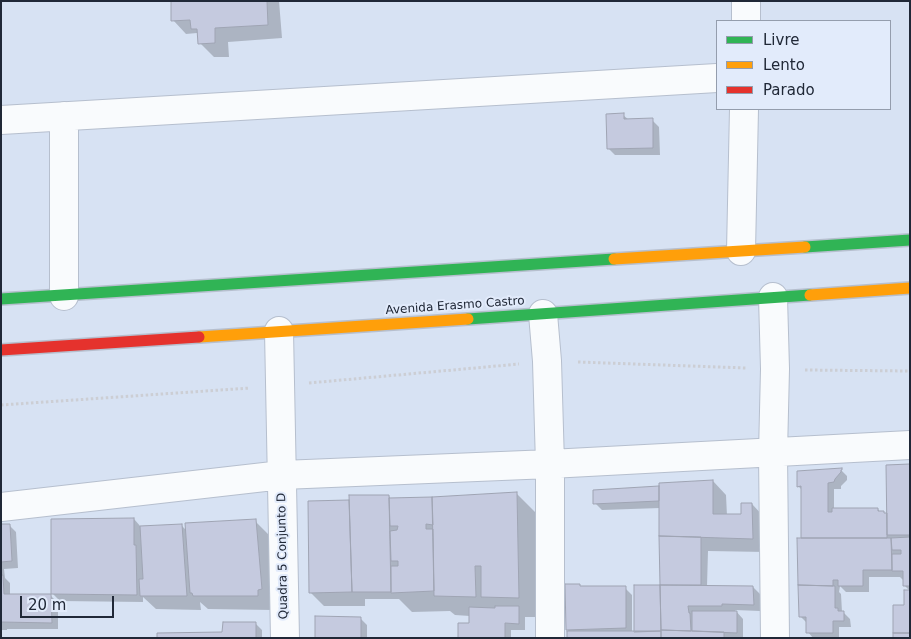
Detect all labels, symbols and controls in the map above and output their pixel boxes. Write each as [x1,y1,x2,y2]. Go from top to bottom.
legend [716,20,891,110]
text: Livre [763,31,799,49]
text: Lento [763,56,805,74]
text: Parado [763,81,815,99]
street label: Avenida Erasmo Castro [385,294,525,318]
street label: Quadra 5 Conjunto D [275,493,291,619]
scale bar [22,586,116,618]
text: 20 m [28,596,66,614]

